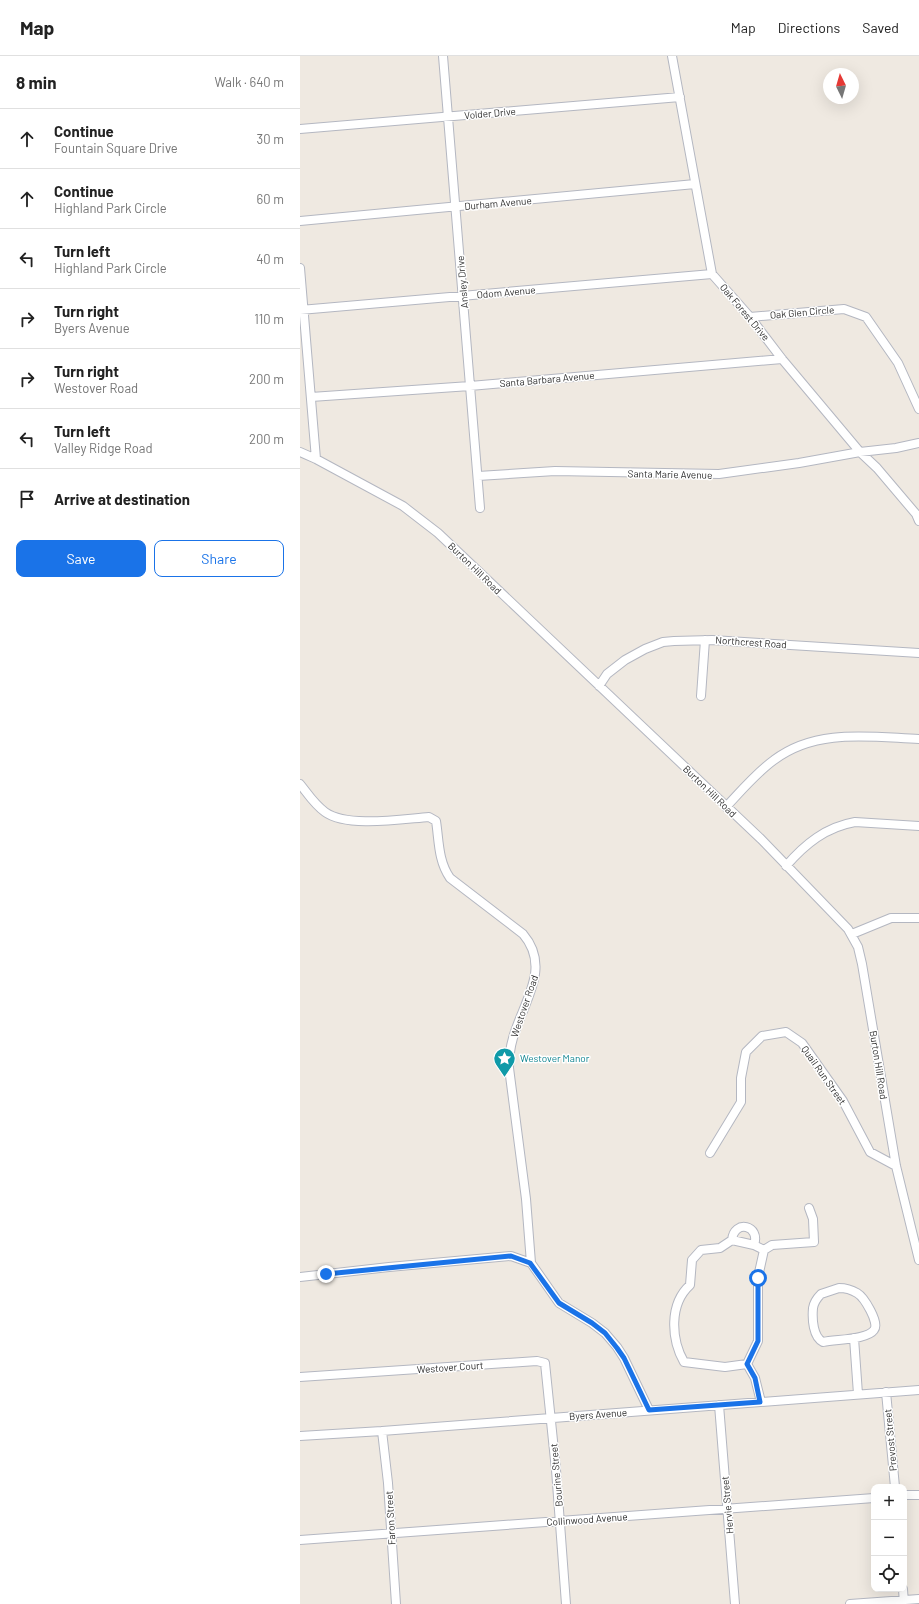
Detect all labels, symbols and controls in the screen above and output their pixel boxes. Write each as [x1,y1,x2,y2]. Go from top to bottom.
text: Map [20,16,54,39]
text: Map [731,19,756,36]
text: Directions [778,19,840,36]
text: Saved [862,19,899,36]
north arrow [823,68,859,104]
text: 8 min [16,72,56,92]
text: Walk · 640 m [215,74,284,90]
street label: Volder Drive [464,105,516,121]
text: Continue [54,122,114,140]
icon: ahead [16,128,38,150]
text: 30 m [257,131,284,147]
text: Fountain Square Drive [54,140,178,156]
text: Continue [54,182,114,200]
icon: ahead [16,188,38,210]
text: 60 m [257,191,284,207]
street label: Durham Avenue [464,194,532,212]
text: Highland Park Circle [54,200,167,216]
text: Turn left [54,242,110,260]
icon: left [16,248,38,270]
text: 40 m [256,251,284,267]
street label: Ansley Drive [454,255,470,309]
text: Highland Park Circle [54,260,167,276]
street label: Oak Forest Drive [718,281,772,343]
street label: Odom Avenue [476,283,536,301]
text: Turn right [54,302,119,320]
street label: Oak Glen Circle [769,303,835,321]
icon: right [16,308,38,330]
text: 110 m [254,311,284,327]
text: Byers Avenue [54,320,130,336]
text: Turn right [54,362,119,380]
icon: right [16,368,38,390]
street label: Santa Barbara Avenue [499,369,595,389]
text: 200 m [249,371,284,387]
text: Westover Road [54,380,138,396]
text: Turn left [54,422,110,440]
icon: left [16,428,38,450]
text: 200 m [249,431,284,447]
text: Valley Ridge Road [54,440,153,456]
street label: Santa Marie Avenue [628,467,712,481]
icon: arrive [16,488,38,510]
text: Arrive at destination [54,490,190,508]
button: Save [16,540,146,577]
button: Share [154,540,284,577]
street label: Burton Hill Road [446,540,504,596]
street label: Northcrest Road [715,634,787,650]
street label: Burton Hill Road [681,763,739,819]
street label: Westover Road [508,973,540,1039]
street label: Burton Hill Road [868,1030,890,1100]
street label: Quail Run Street [799,1043,849,1107]
place icon: Westover Manor [491,1045,517,1078]
place label: Westover Manor [520,1052,590,1064]
route end [317,1265,335,1283]
route start [749,1269,767,1287]
street label: Westover Court [416,1359,484,1375]
street label: Byers Avenue [569,1406,627,1422]
street label: Prevost Street [881,1408,899,1472]
street label: Bourine Street [547,1443,565,1507]
street label: Hervie Street [718,1475,735,1534]
map controls [871,1484,907,1592]
button: + [871,1484,907,1520]
street label: Faron Street [383,1490,397,1545]
street label: Collinwood Avenue [546,1510,628,1528]
button: − [871,1520,907,1556]
button: locate [871,1556,907,1592]

